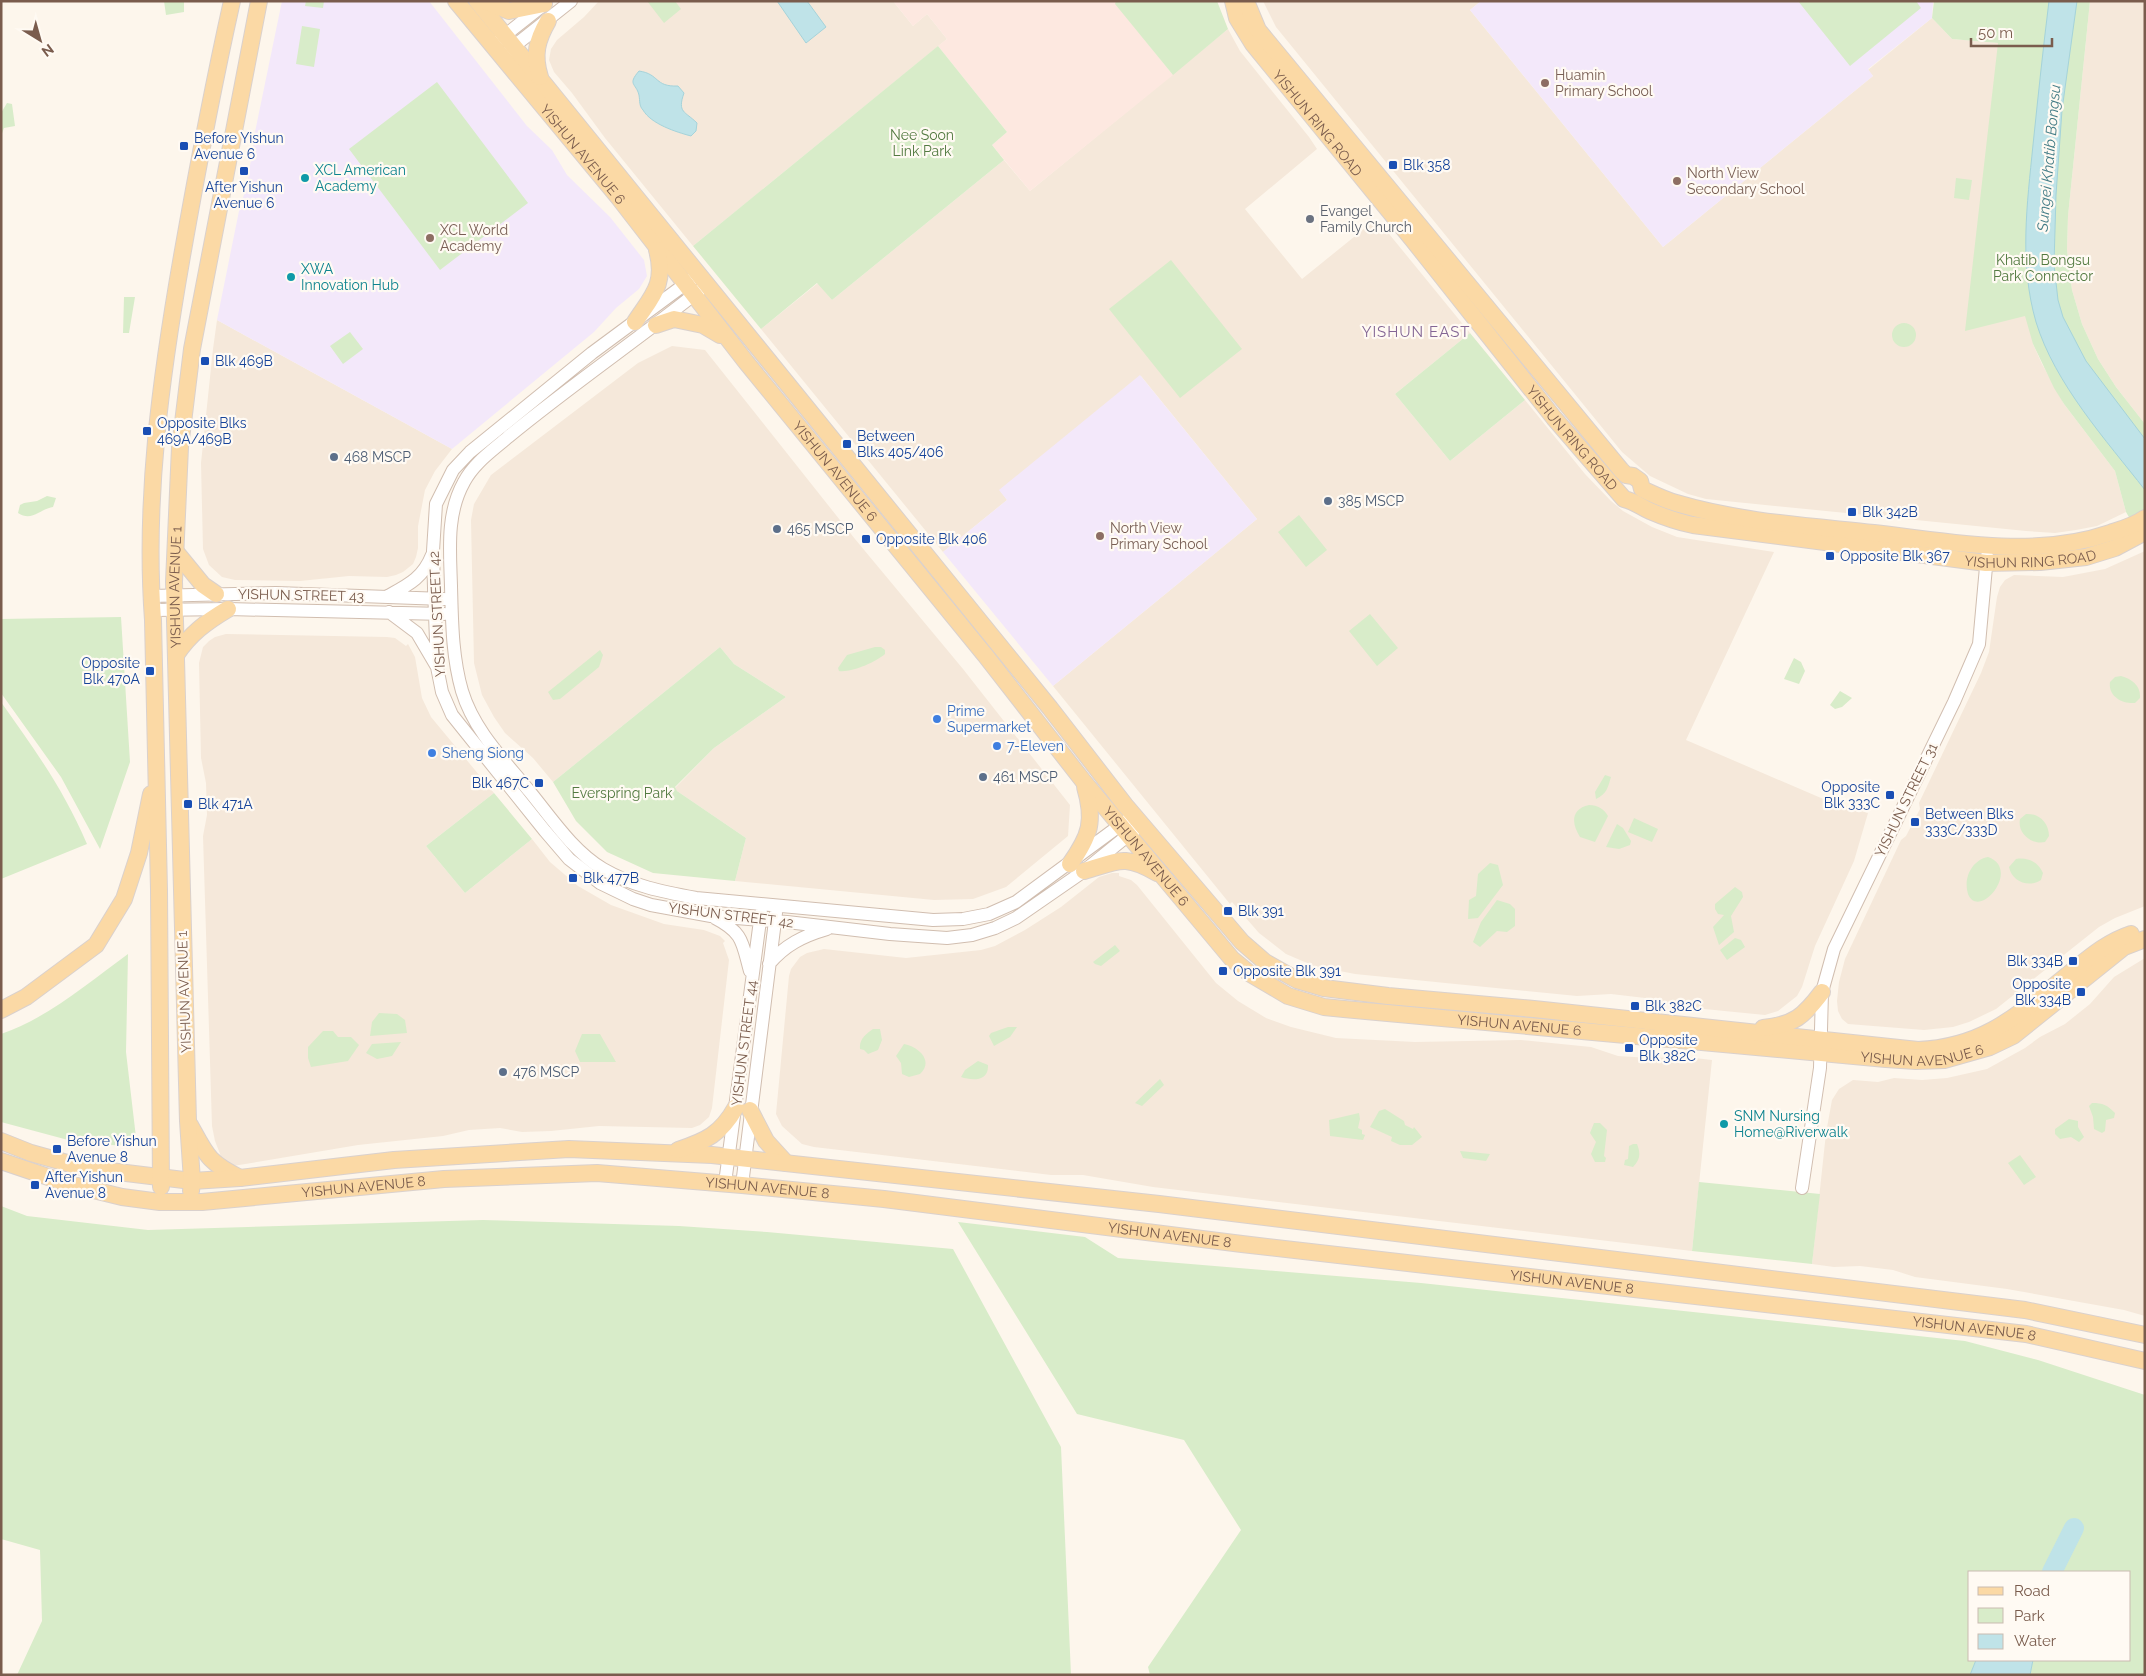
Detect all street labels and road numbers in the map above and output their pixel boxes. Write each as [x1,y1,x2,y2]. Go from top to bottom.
street label: YISHUN RING ROAD [1269,67,1366,179]
street label: YISHUN AVENUE 6 [537,101,629,207]
street label: YISHUN RING ROAD [1523,382,1621,494]
street label: YISHUN AVENUE 6 [789,418,881,525]
street label: YISHUN AVENUE 1 [166,526,184,649]
street label: YISHUN RING ROAD [1963,546,2098,571]
street label: YISHUN STREET 42 [426,551,448,677]
street label: YISHUN STREET 43 [238,586,364,604]
street label: YISHUN STREET 31 [1871,740,1941,860]
street label: YISHUN AVENUE 6 [1100,803,1192,909]
street label: YISHUN STREET 42 [667,899,795,931]
street label: YISHUN AVENUE 1 [174,931,194,1053]
street label: YISHUN STREET 44 [728,979,760,1107]
street label: YISHUN AVENUE 6 [1456,1011,1582,1039]
street label: YISHUN AVENUE 6 [1860,1041,1986,1069]
street label: YISHUN AVENUE 8 [301,1173,426,1200]
street label: YISHUN AVENUE 8 [705,1174,830,1202]
street label: YISHUN AVENUE 8 [1107,1219,1232,1251]
street label: YISHUN AVENUE 8 [1509,1267,1635,1297]
street label: YISHUN AVENUE 8 [1912,1313,2038,1344]

